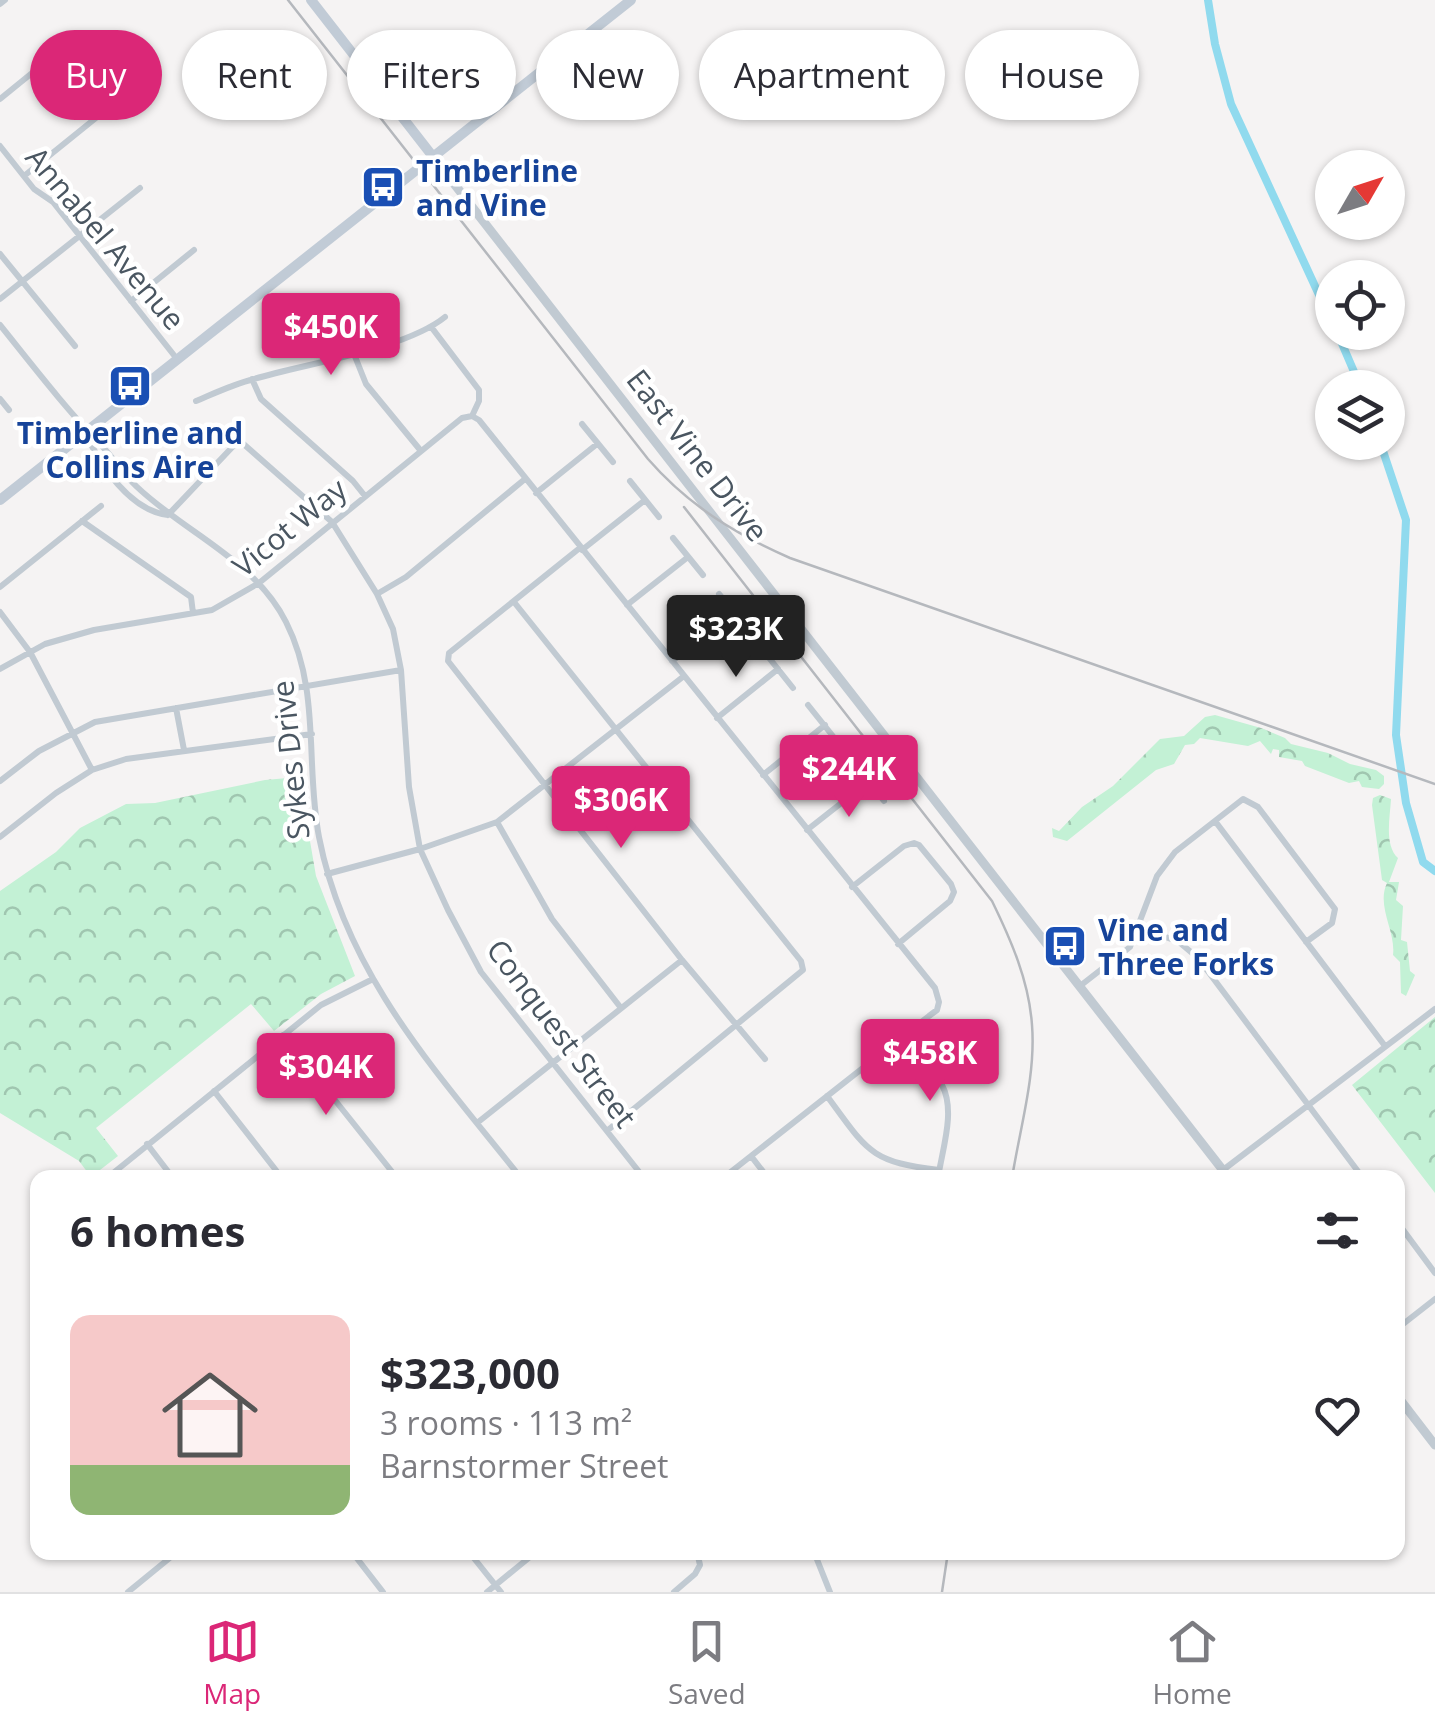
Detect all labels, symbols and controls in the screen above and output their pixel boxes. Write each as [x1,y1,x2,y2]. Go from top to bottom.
chip: Buy [30,30,162,120]
chip: Rent [182,30,327,120]
chip: Filters [347,30,516,120]
chip: New [536,30,679,120]
chip: Apartment [699,30,945,120]
chip: House [965,30,1139,120]
street label: Annabel Avenue [17,138,195,338]
place label: Timberline and Vine [416,150,578,225]
north arrow [1315,150,1405,240]
map controls [1315,150,1405,460]
bus stop icon: Timberline and Vine [360,164,406,210]
button: locate [1315,260,1405,350]
pin: $450K [261,293,401,378]
text: $450K [284,304,378,347]
street label: East Vine Drive [618,360,778,550]
bus stop icon: Timberline and Collins Aire [107,363,153,409]
button: layers [1315,370,1405,460]
place label: Timberline and Collins Aire [17,412,243,487]
street label: Vicot Way [223,468,355,586]
pin: $323K [666,595,806,680]
text: $323K [689,606,783,649]
street label: Sykes Drive [261,678,319,842]
pin: $244K [779,735,919,820]
text: $244K [802,746,896,789]
pin: $306K [551,766,691,851]
text: $306K [574,777,668,820]
place label: Vine and Three Forks [1098,909,1274,984]
bus stop icon: Vine and Three Forks [1042,923,1088,969]
street label: Conquest Street [478,931,646,1135]
pin: $458K [860,1019,1000,1104]
text: $458K [883,1030,977,1073]
pin: $304K [256,1033,396,1118]
text: $304K [279,1044,373,1087]
text: 6 homes [70,1202,245,1259]
icon: filters [1310,1203,1365,1258]
text: $323,000 [380,1344,560,1401]
icon: home [150,1355,270,1475]
icon: heart [1310,1388,1365,1443]
text: 3 rooms · 113 m² [380,1401,632,1444]
text: Barnstormer Street [380,1444,669,1487]
tab: Map [203,1614,261,1712]
tab: Saved [668,1614,746,1712]
tab: Home [1152,1614,1232,1712]

